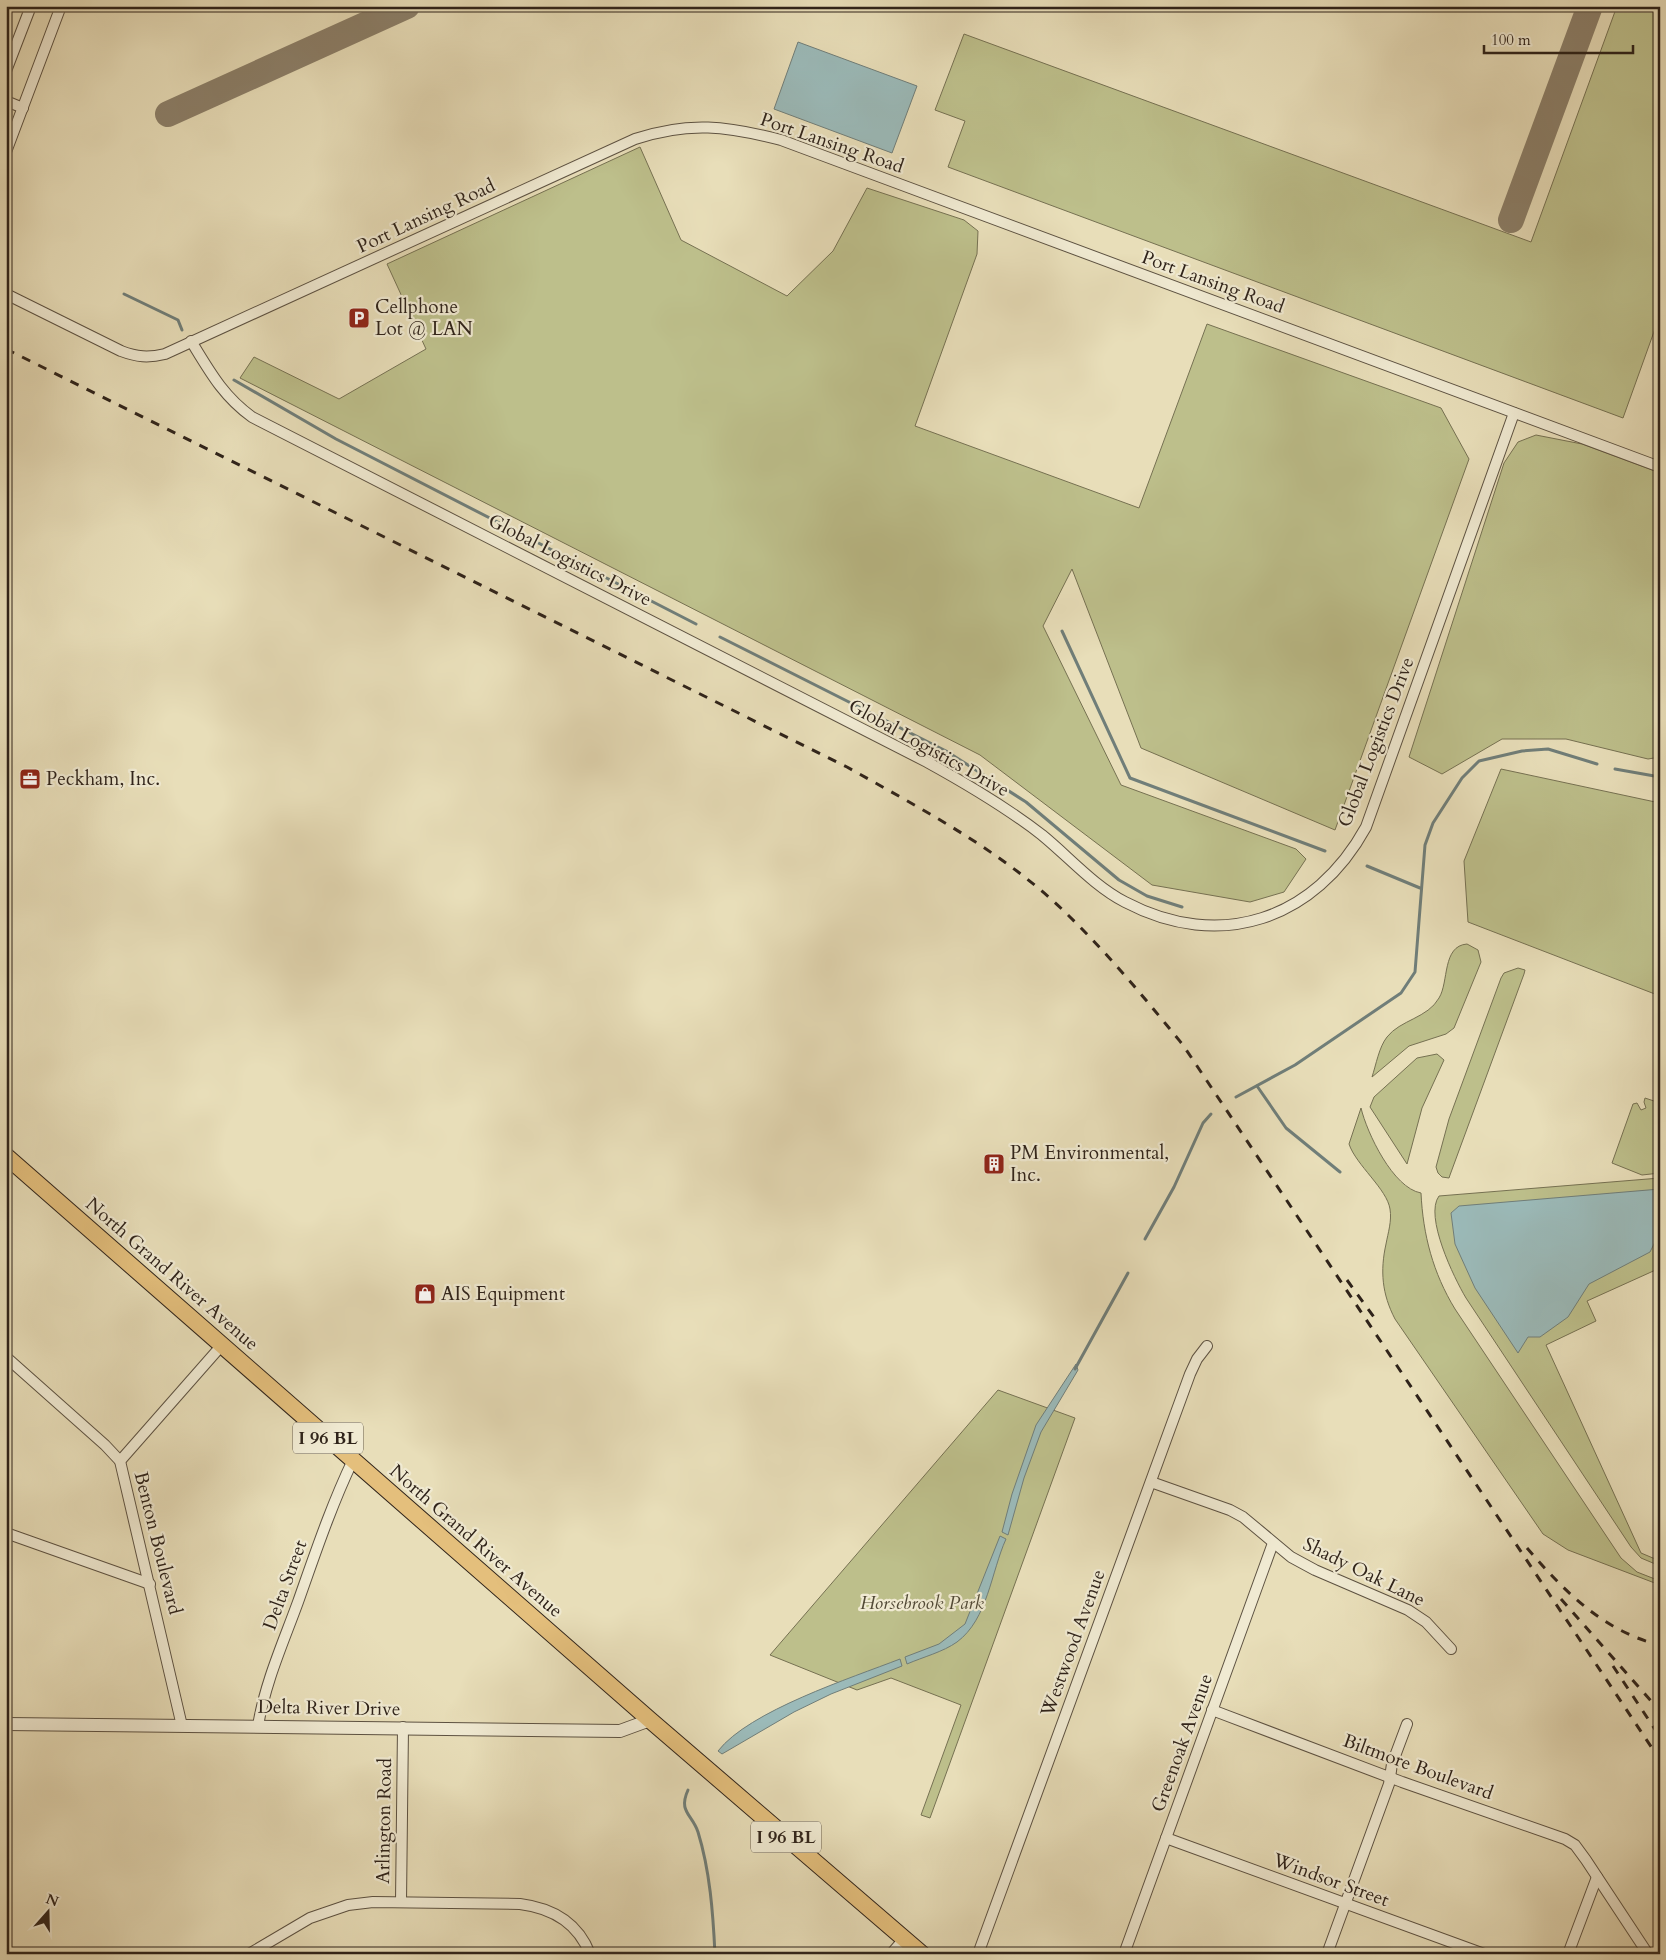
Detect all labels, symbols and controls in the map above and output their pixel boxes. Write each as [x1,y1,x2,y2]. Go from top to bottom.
scale bar [1484,22,1632,54]
text: 100 m [1491,30,1531,50]
street label: Port Lansing Road [757,106,907,180]
street label: Port Lansing Road [353,173,499,259]
street label: Port Lansing Road [1138,244,1288,320]
place label: Cellphone Lot @ LAN [375,294,473,342]
parking icon: Cellphone Lot @ LAN [347,306,371,330]
street label: Global Logistics Drive [484,508,656,612]
street label: Global Logistics Drive [1332,653,1420,831]
street label: Global Logistics Drive [844,693,1014,803]
place label: Peckham, Inc. [46,766,160,792]
office icon: Peckham, Inc. [18,767,42,791]
place label: PM Environmental, Inc. [1010,1140,1169,1188]
building icon: PM Environmental, Inc. [982,1152,1006,1176]
street label: North Grand River Avenue [80,1192,264,1356]
place label: AIS Equipment [441,1281,565,1307]
shop icon: AIS Equipment [413,1282,437,1306]
road number: I 96 BL [293,1422,363,1454]
street label: North Grand River Avenue [384,1459,568,1623]
street label: Benton Boulevard [128,1469,188,1617]
street label: Shady Oak Lane [1299,1531,1429,1613]
street label: Delta Street [257,1536,313,1634]
street label: Westwood Avenue [1034,1566,1112,1721]
park label: Horsebrook Park [860,1590,985,1616]
street label: Greenoak Avenue [1145,1670,1219,1816]
street label: Delta River Drive [257,1694,401,1722]
street label: Biltmore Boulevard [1339,1728,1497,1806]
street label: Arlington Road [370,1758,398,1884]
road number: I 96 BL [751,1821,821,1852]
street label: Windsor Street [1268,1847,1393,1913]
north arrow [22,1888,72,1938]
text: N [43,1889,61,1911]

